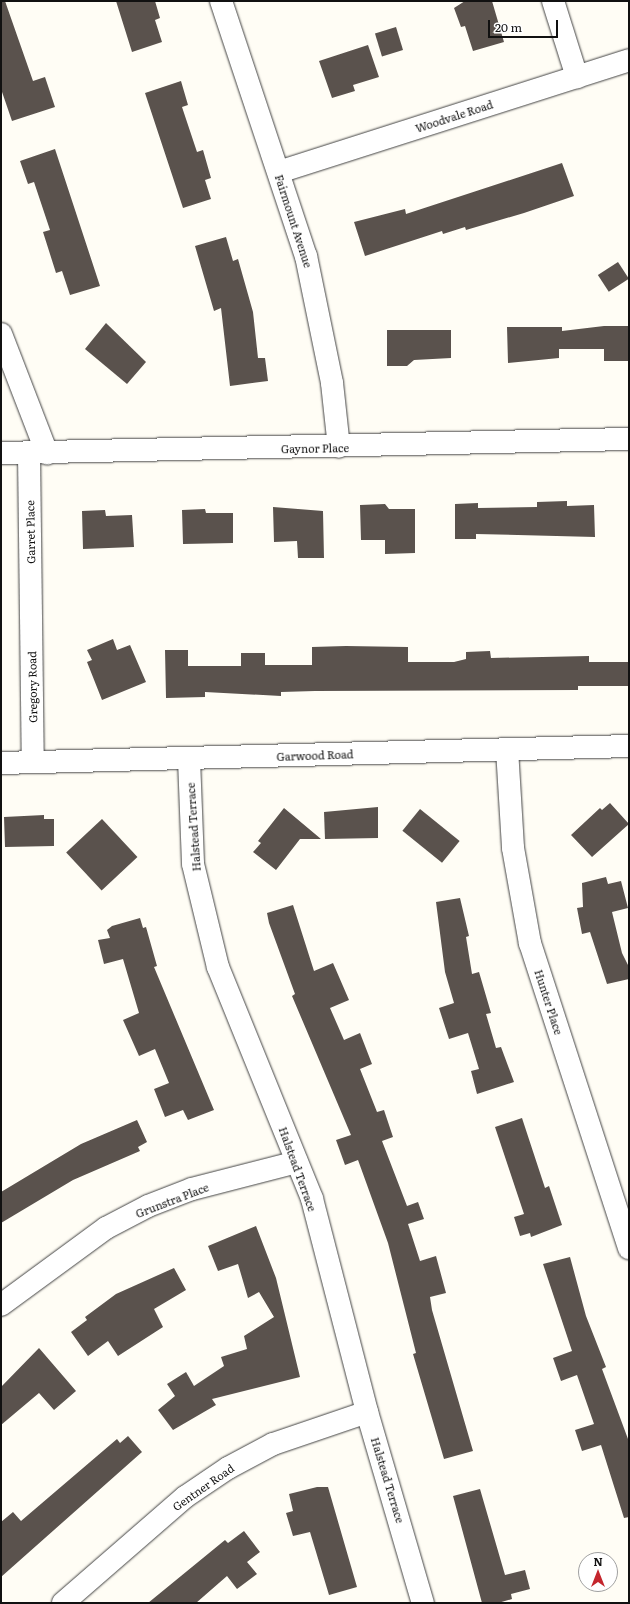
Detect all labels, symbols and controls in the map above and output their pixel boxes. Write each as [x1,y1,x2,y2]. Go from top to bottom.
scale bar [490,12,560,38]
text: 20 m [495,18,522,36]
street label: Woodvale Road [414,97,494,135]
street label: Fairmount Avenue [273,173,315,269]
street label: Gaynor Place [281,441,349,455]
street label: Garret Place [23,500,37,564]
street label: Gregory Road [25,651,39,723]
street label: Garwood Road [276,747,354,763]
street label: Halstead Terrace [183,782,203,872]
street label: Hunter Place [532,968,566,1036]
street label: Halstead Terrace [277,1125,319,1213]
street label: Grunstra Place [134,1180,210,1220]
street label: Halstead Terrace [369,1436,407,1524]
street label: Gentner Road [170,1461,236,1513]
north arrow [578,1552,618,1592]
text: N [593,1553,603,1569]

